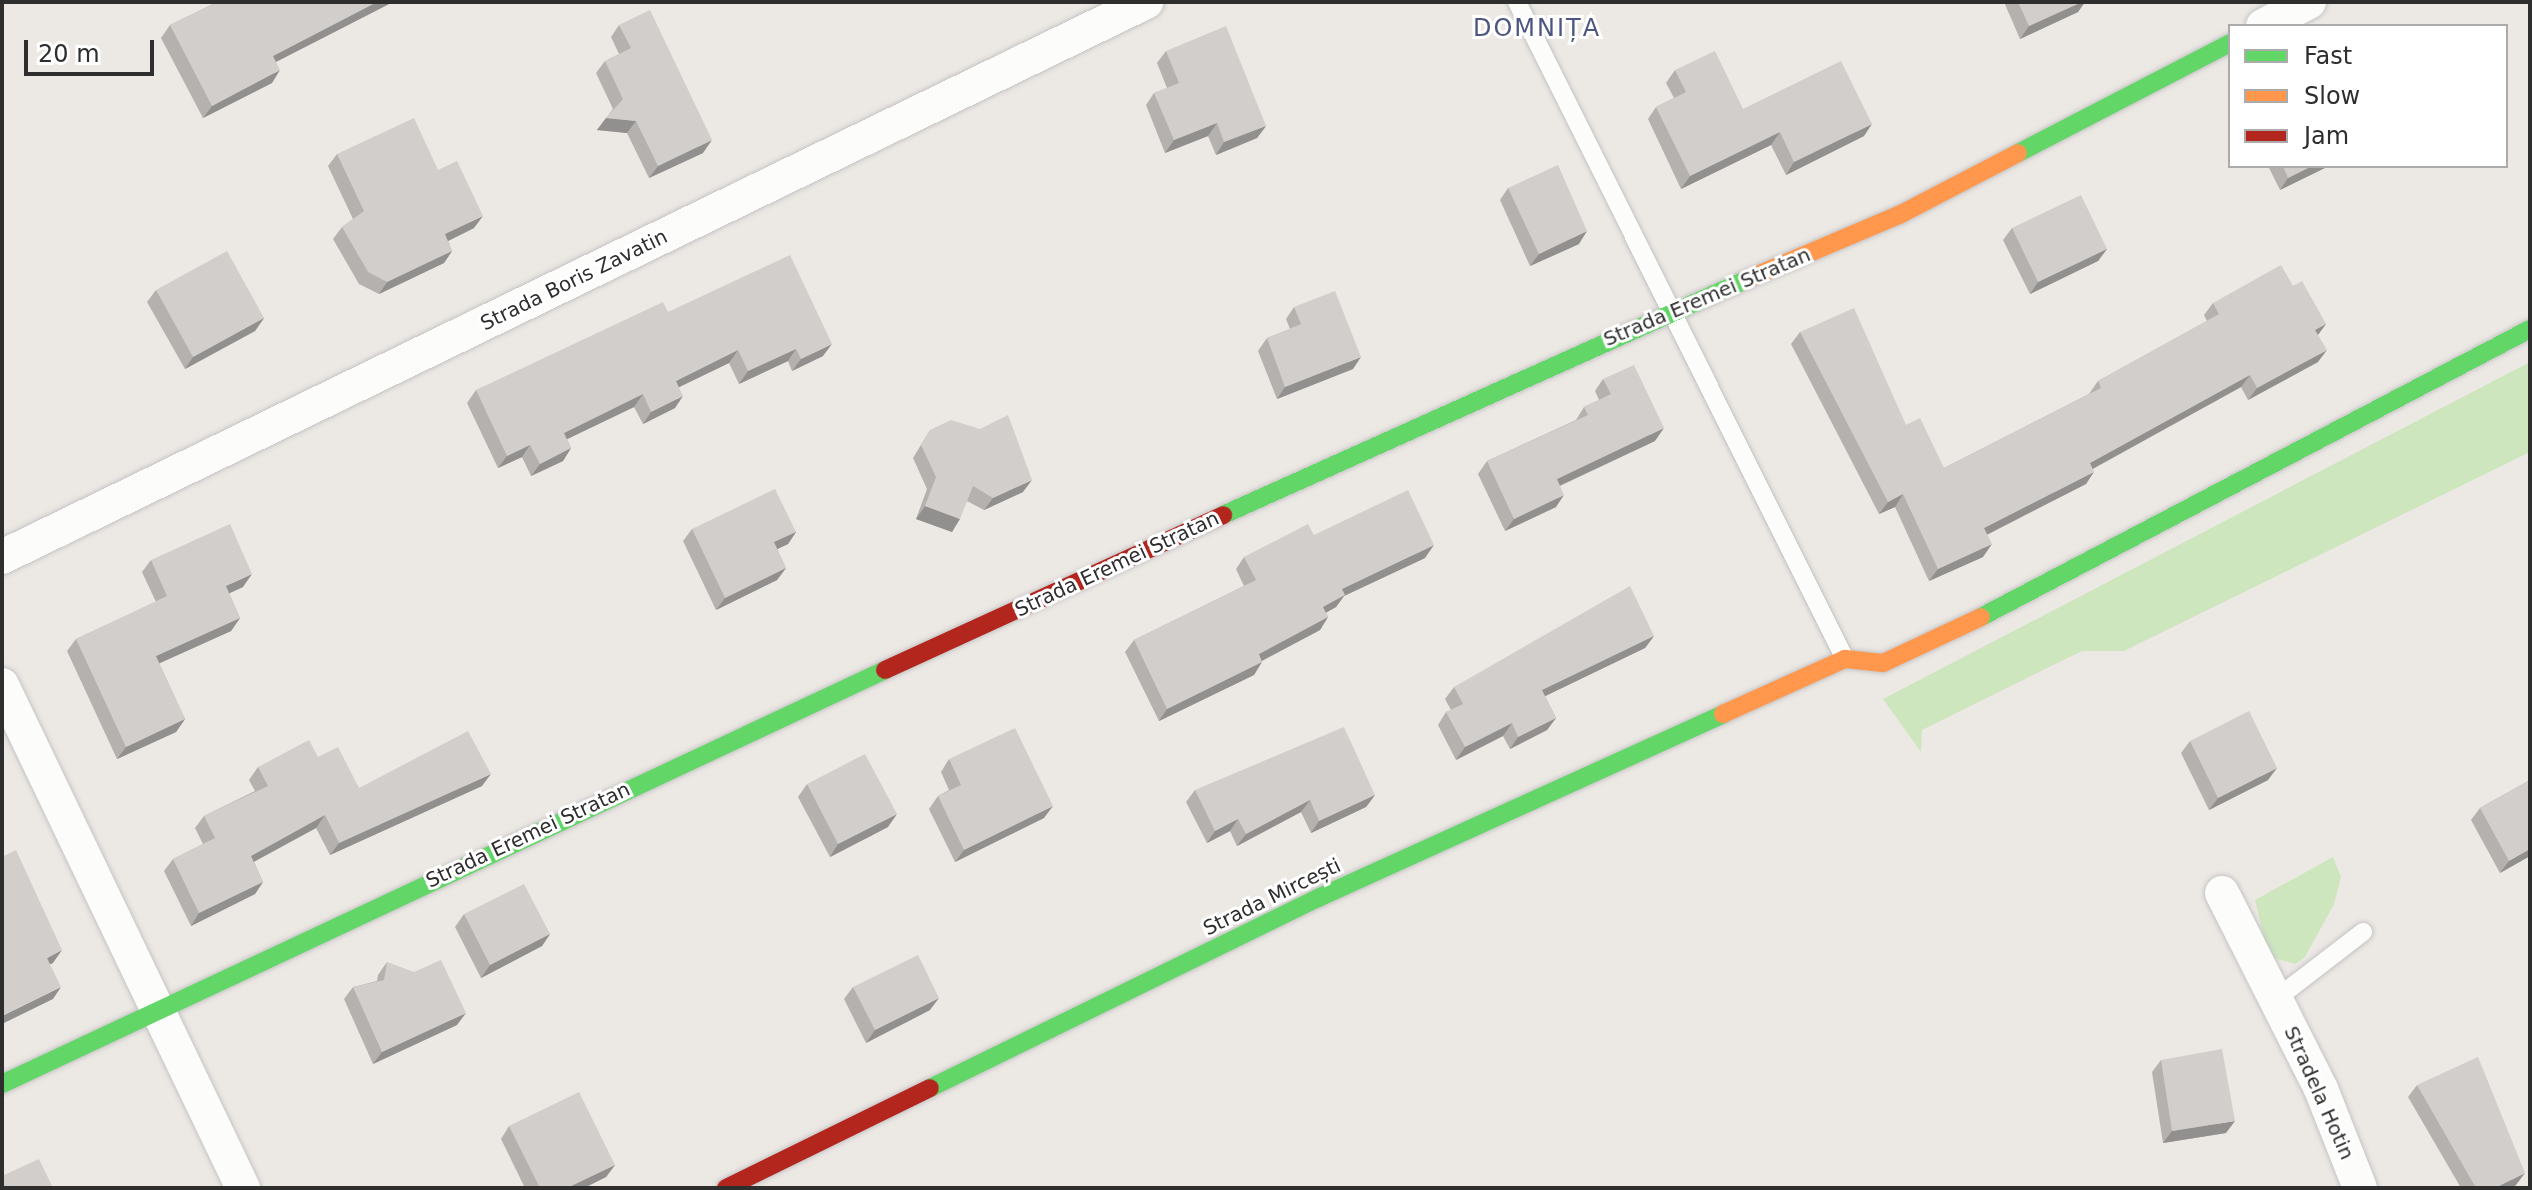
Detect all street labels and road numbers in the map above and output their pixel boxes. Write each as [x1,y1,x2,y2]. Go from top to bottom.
street label: Strada Boris Zavatin [477,224,671,336]
street label: Strada Eremei Stratan [1600,242,1814,352]
street label: Strada Eremei Stratan [1011,506,1223,622]
street label: Strada Eremei Stratan [422,777,634,893]
street label: Strada Mircești [1199,853,1345,941]
street label: Stradela Hotin [2279,1023,2359,1163]

